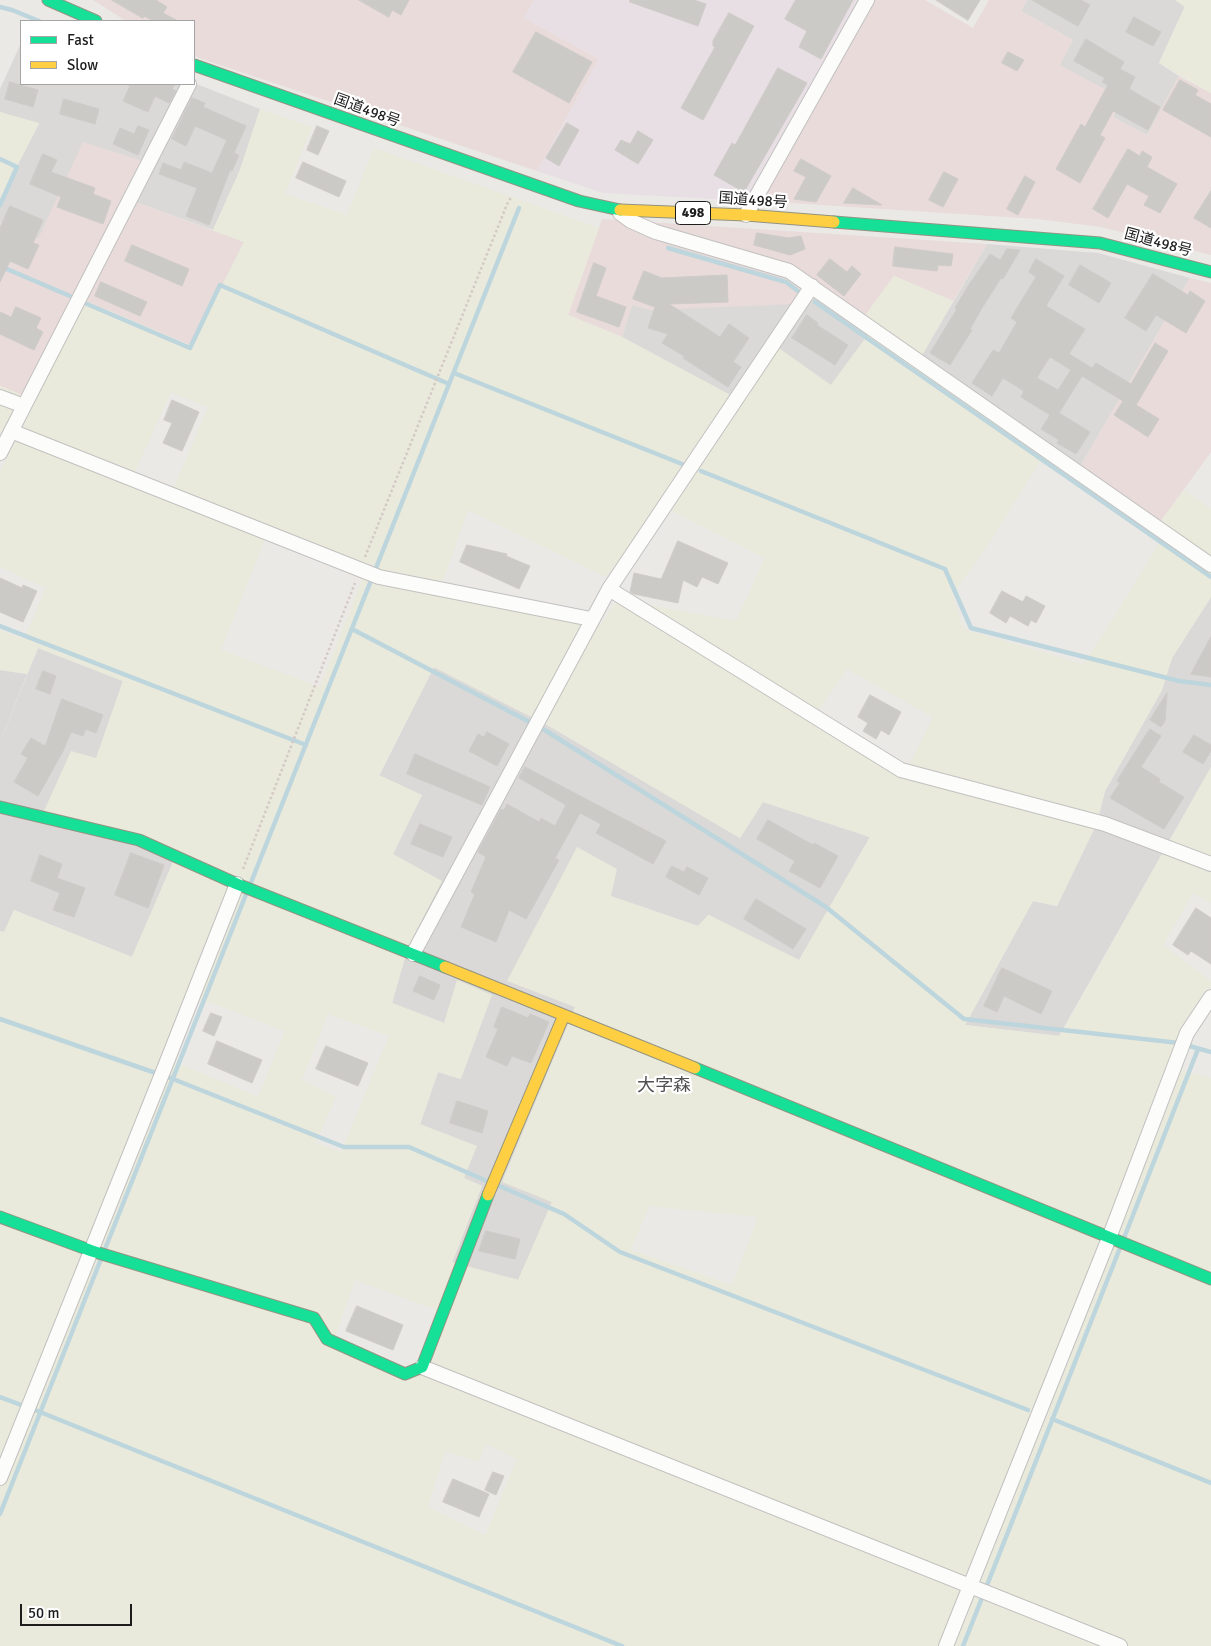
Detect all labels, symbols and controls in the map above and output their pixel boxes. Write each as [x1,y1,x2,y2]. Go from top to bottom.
legend [20,20,195,85]
text: Fast [67,31,94,49]
text: Slow [67,56,98,74]
street label: 国道498号 [331,91,403,131]
street label: 国道498号 [718,190,788,212]
road number: 498 [676,202,710,224]
street label: 国道498号 [1122,225,1194,261]
district label: 大字森 [637,1075,691,1097]
scale bar [22,1594,135,1626]
text: 50 m [28,1604,59,1622]

